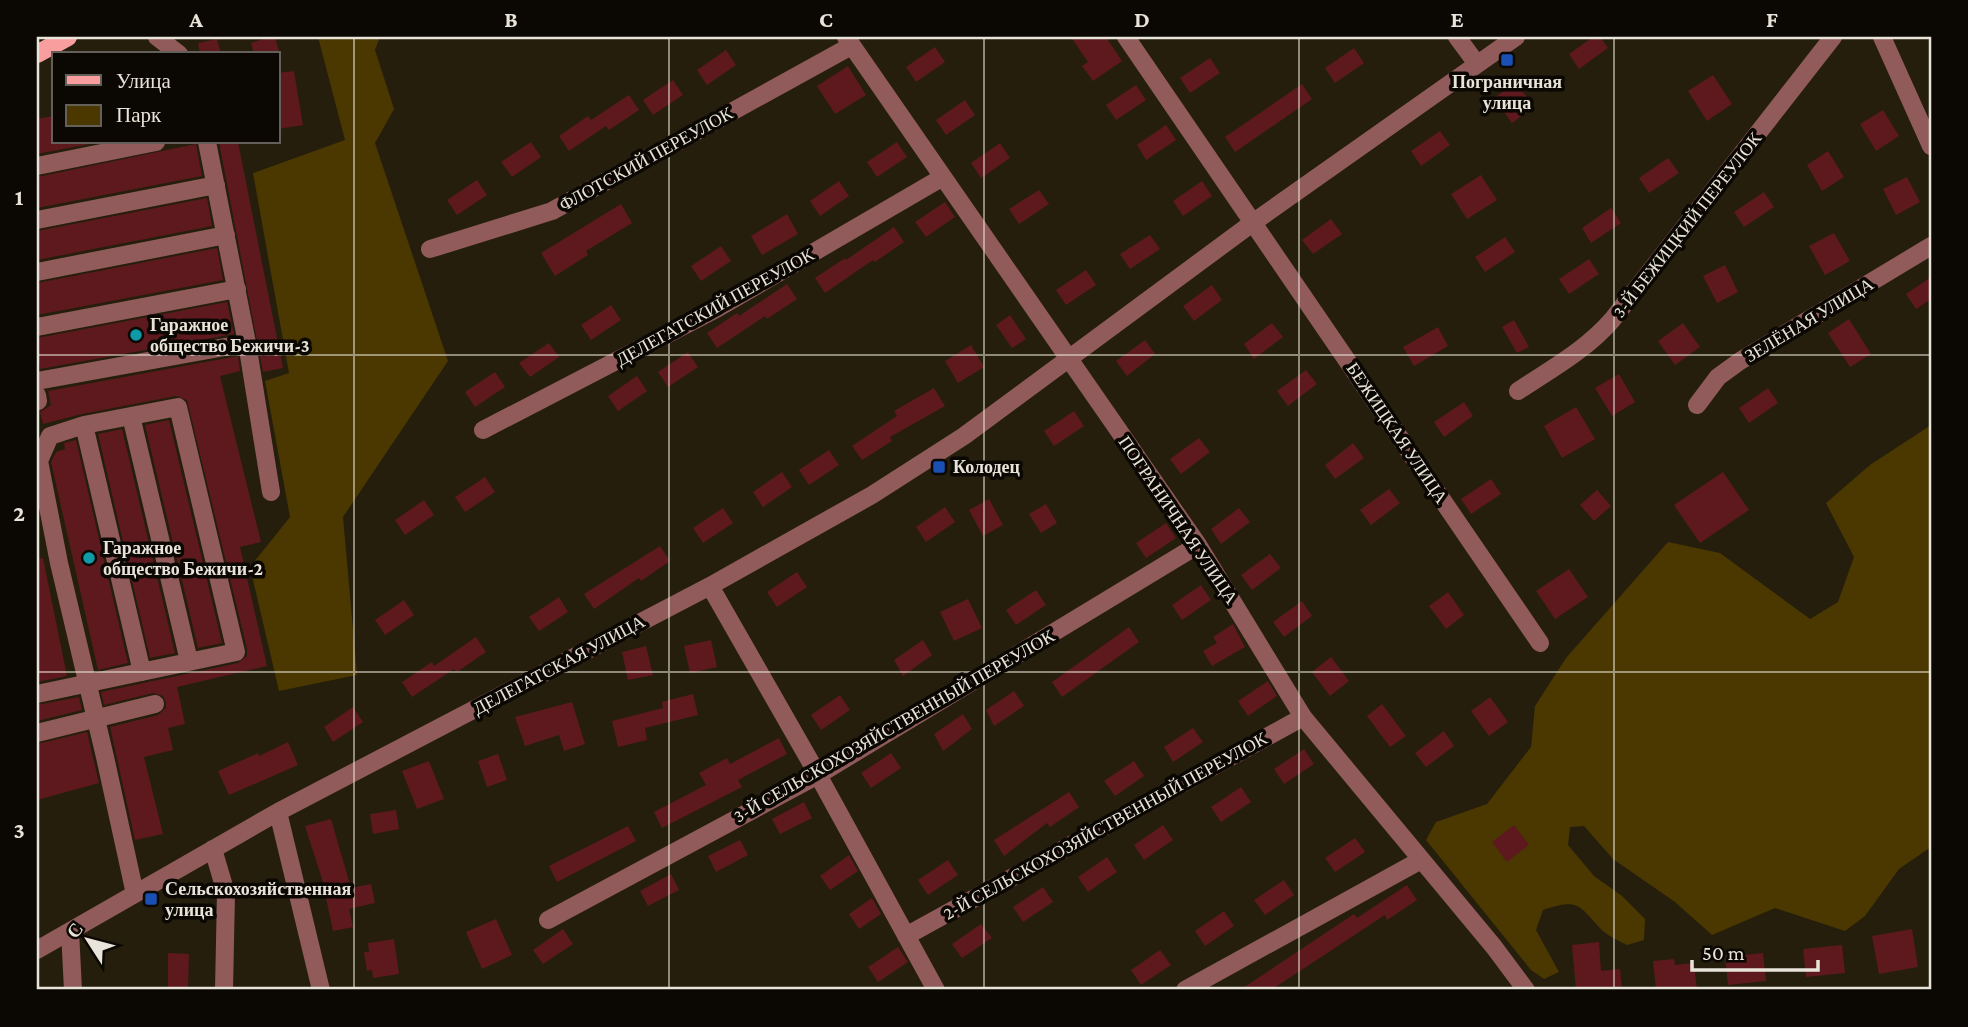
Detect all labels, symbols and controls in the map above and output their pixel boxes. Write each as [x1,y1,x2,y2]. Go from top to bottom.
text: A [188,6,203,32]
text: B [504,6,518,32]
text: C [819,6,833,32]
text: D [1134,6,1150,32]
text: E [1450,6,1464,32]
text: F [1766,6,1778,32]
legend [52,52,280,144]
marker: Пограничная улица [1499,52,1515,68]
text: Улица [116,69,171,93]
place label: Пограничная улица [1452,72,1562,113]
street label: ФЛОТСКИЙ ПЕРЕУЛОК [556,102,737,215]
text: Парк [116,103,162,127]
street label: 3-Й БЕЖИЦКИЙ ПЕРЕУЛОК [1609,128,1766,321]
text: 1 [15,184,24,210]
street label: ДЕЛЕГАТСКИЙ ПЕРЕУЛОК [612,244,818,370]
street label: ЗЕЛЁНАЯ УЛИЦА [1741,274,1877,366]
place label: Гаражное общество Бежичи-3 [150,315,310,356]
marker: Гаражное общество Бежичи-3 [128,327,144,343]
street label: БЕЖИЦКАЯ УЛИЦА [1342,359,1452,507]
street label: ПОГРАНИЧНАЯ УЛИЦА [1114,432,1242,608]
place label: Колодец [953,457,1021,477]
marker: Колодец [931,459,947,475]
text: 2 [13,500,25,526]
place label: Гаражное общество Бежичи-2 [103,538,263,579]
marker: Гаражное общество Бежичи-2 [81,550,97,566]
street label: ДЕЛЕГАТСКАЯ УЛИЦА [470,611,648,719]
street label: 3-Й СЕЛЬСКОХОЗЯЙСТВЕННЫЙ ПЕРЕУЛОК [730,625,1059,826]
street label: 2-Й СЕЛЬСКОХОЗЯЙСТВЕННЫЙ ПЕРЕУЛОК [940,728,1271,924]
text: 3 [13,817,25,843]
place label: Сельскохозяйственная улица [165,879,351,920]
marker: Сельскохозяйственная улица [143,891,159,907]
north arrow [52,904,122,974]
text: С [62,919,87,942]
scale bar [1692,929,1818,973]
text: 50 m [1702,941,1745,965]

